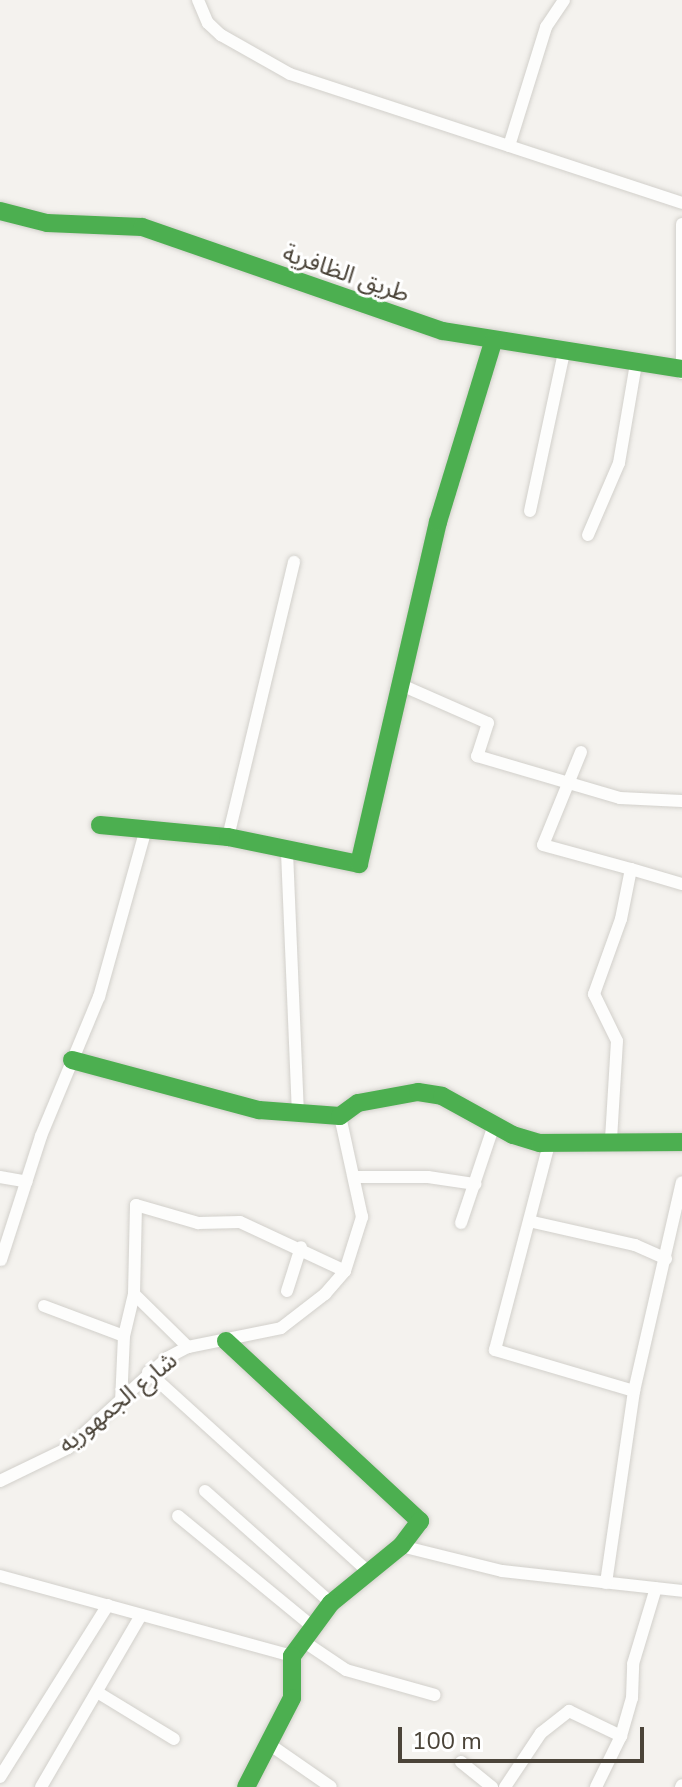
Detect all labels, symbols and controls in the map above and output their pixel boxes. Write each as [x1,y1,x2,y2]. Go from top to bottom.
street label: طريق الظافرية [279,239,413,309]
street label: شارع الجمهوريه [53,1346,183,1460]
scale bar [402,1711,648,1761]
text: 100 m [412,1725,482,1757]

